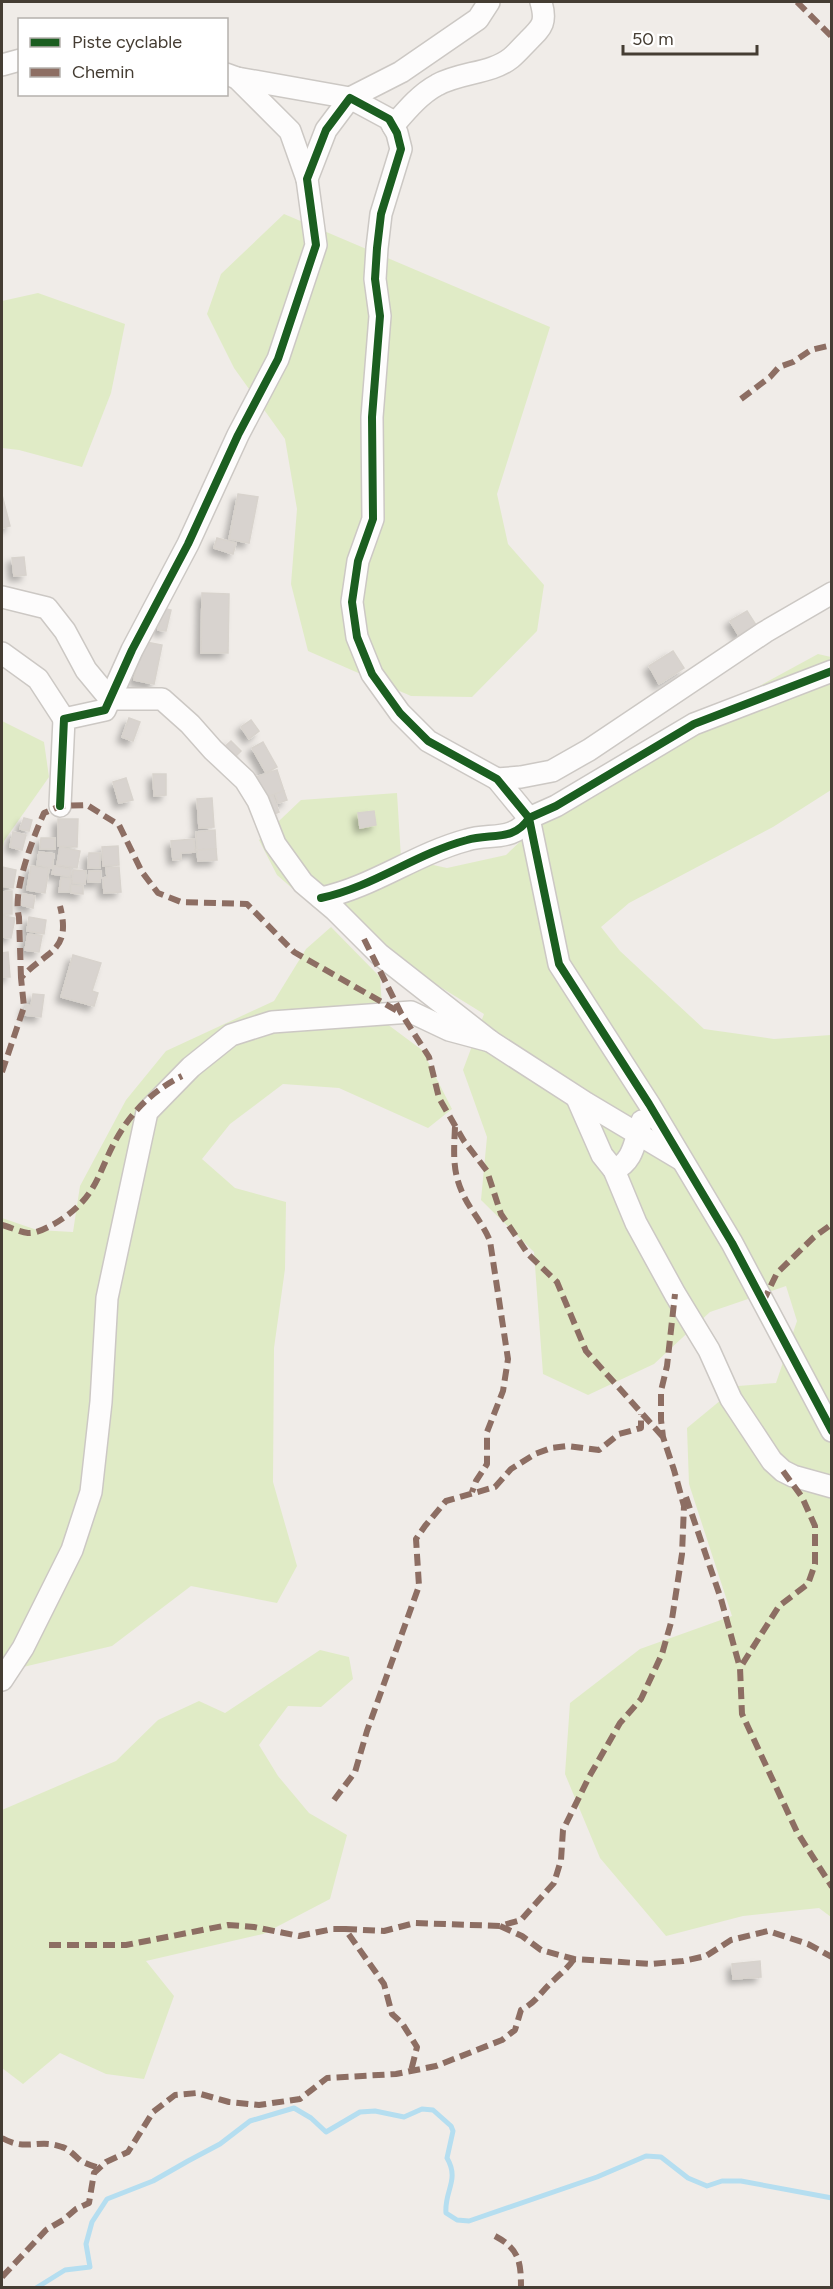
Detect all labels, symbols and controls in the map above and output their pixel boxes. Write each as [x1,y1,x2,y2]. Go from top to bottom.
legend [18,18,228,96]
scale bar [623,18,756,56]
text: 50 m [632,28,674,50]
text: Piste cyclable [72,31,182,53]
text: Chemin [72,61,134,83]

